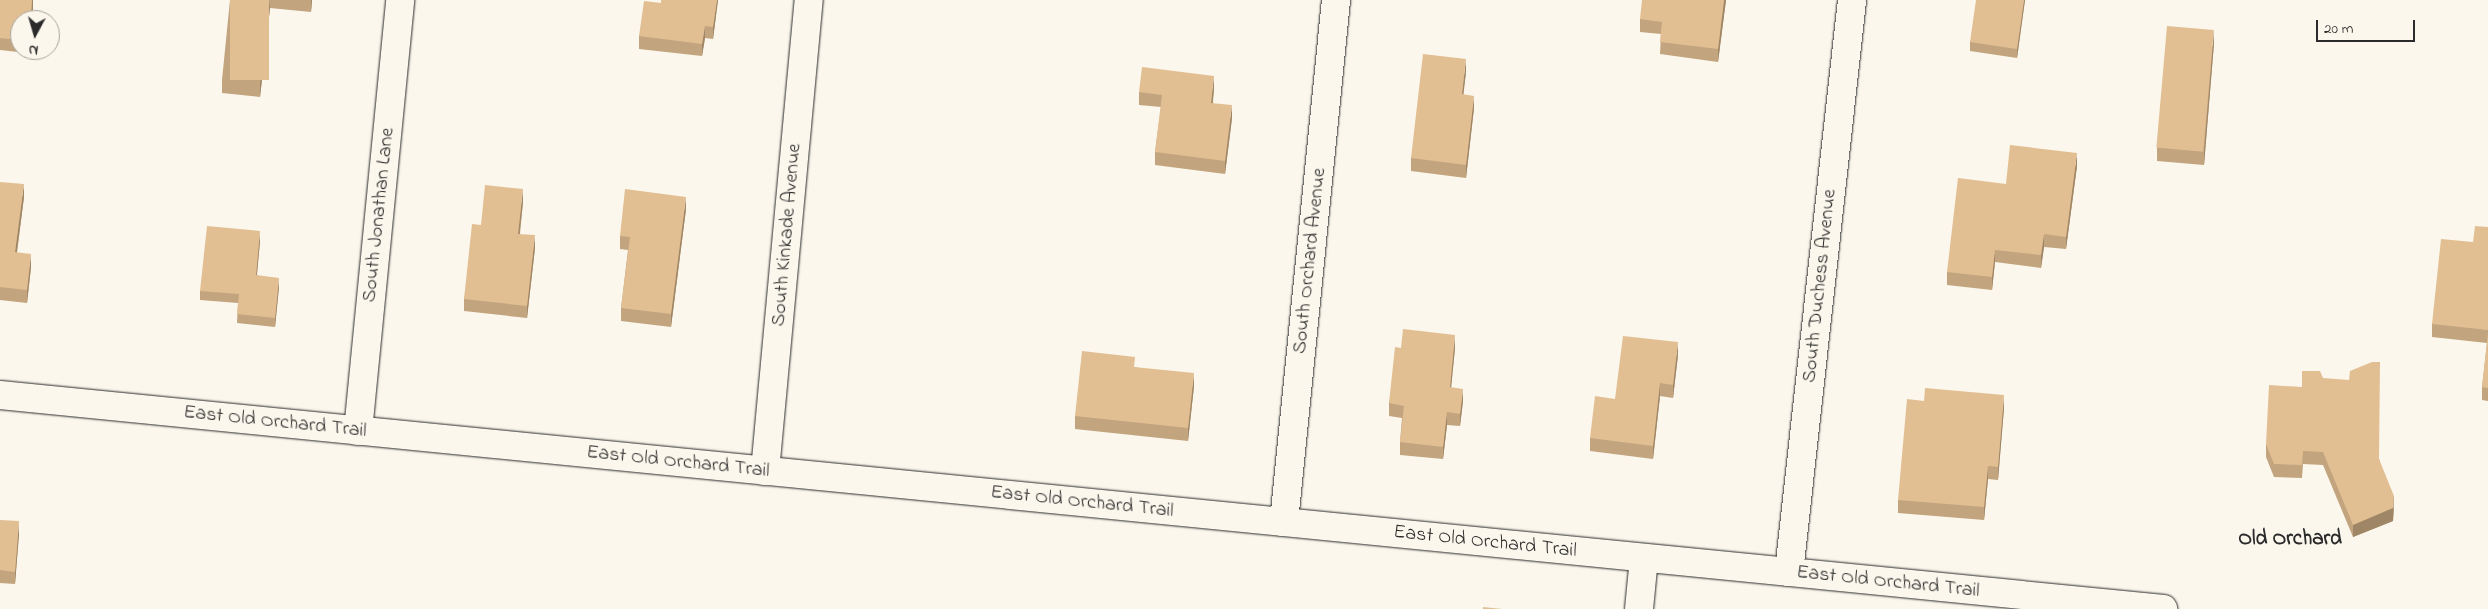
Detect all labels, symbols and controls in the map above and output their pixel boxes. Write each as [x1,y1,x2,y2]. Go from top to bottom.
north arrow [10,10,60,60]
scale bar [2318,10,2417,42]
text: 20 m [2324,18,2353,40]
text: N [28,38,39,60]
street label: South Jonathan Lane [358,126,400,304]
street label: South Kinkade Avenue [767,143,807,327]
street label: South Orchard Avenue [1288,167,1332,355]
street label: South Duchess Avenue [1798,188,1842,384]
street label: East Old Orchard Trail [182,400,368,444]
street label: East Old Orchard Trail [585,440,771,484]
street label: East Old Orchard Trail [989,480,1175,524]
street label: East Old Orchard Trail [1392,520,1578,564]
district label: Old Orchard [2238,526,2342,552]
street label: East Old Orchard Trail [1795,560,1981,604]

